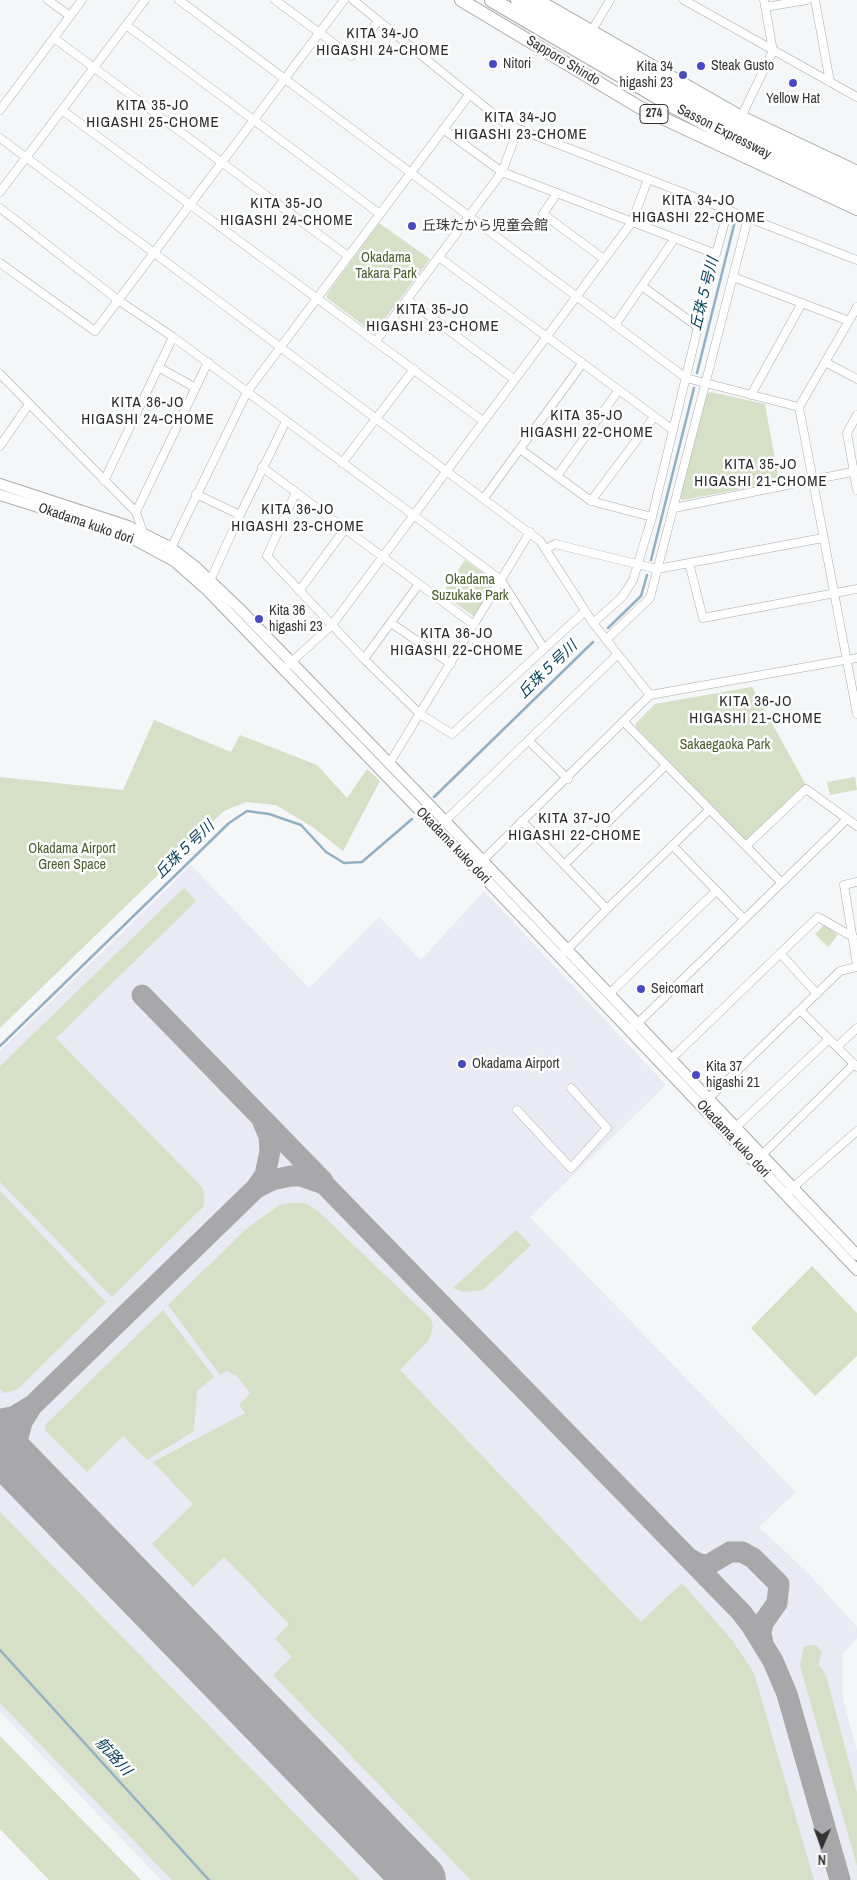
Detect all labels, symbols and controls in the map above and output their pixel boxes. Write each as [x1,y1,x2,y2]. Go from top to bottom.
district label: KITA 34-JO HIGASHI 24-CHOME [314,25,452,60]
street label: Sapporo Shindo [523,32,603,90]
place label: Nitori [503,56,531,72]
marker: Nitori [487,58,499,70]
place label: Steak Gusto [711,58,774,74]
place label: Kita 34 higashi 23 [619,59,673,92]
marker: Steak Gusto [695,60,707,72]
marker: Kita 34 higashi 23 [677,69,689,81]
marker: Yellow Hat [787,77,799,89]
place label: Yellow Hat [766,91,820,107]
district label: KITA 35-JO HIGASHI 25-CHOME [84,97,222,132]
street label: Sasson Expressway [674,101,774,163]
road number: 274 [640,105,668,124]
district label: KITA 34-JO HIGASHI 23-CHOME [452,109,590,144]
district label: KITA 34-JO HIGASHI 22-CHOME [630,192,768,227]
district label: KITA 35-JO HIGASHI 24-CHOME [218,195,356,230]
place label: 丘珠たから児童会館 [422,218,548,234]
marker: 丘珠たから児童会館 [406,220,418,232]
park label: Okadama Takara Park [355,250,417,282]
water label: 丘珠５号川 [687,255,723,333]
district label: KITA 35-JO HIGASHI 23-CHOME [364,301,502,336]
district label: KITA 36-JO HIGASHI 24-CHOME [79,394,217,429]
district label: KITA 35-JO HIGASHI 22-CHOME [518,407,656,442]
district label: KITA 35-JO HIGASHI 21-CHOME [692,456,830,491]
street label: Okadama kuko dori [36,500,136,548]
district label: KITA 36-JO HIGASHI 23-CHOME [229,501,367,536]
park label: Okadama Suzukake Park [431,572,509,604]
place label: Kita 36 higashi 23 [269,603,323,636]
marker: Kita 36 higashi 23 [253,613,265,625]
district label: KITA 36-JO HIGASHI 22-CHOME [388,625,526,660]
water label: 丘珠５号川 [515,637,581,703]
district label: KITA 36-JO HIGASHI 21-CHOME [687,693,825,728]
park label: Sakaegaoka Park [680,737,770,753]
street label: Okadama kuko dori [412,804,494,888]
district label: KITA 37-JO HIGASHI 22-CHOME [506,810,644,845]
water label: 丘珠５号川 [152,817,218,883]
park label: Okadama Airport Green Space [28,841,116,874]
place label: Seicomart [651,981,703,997]
marker: Seicomart [635,983,647,995]
place label: Okadama Airport [472,1056,559,1072]
marker: Okadama Airport [456,1058,468,1070]
place label: Kita 37 higashi 21 [706,1059,760,1092]
marker: Kita 37 higashi 21 [690,1069,702,1081]
street label: Okadama kuko dori [693,1097,773,1181]
water label: 航路川 [91,1734,135,1780]
north arrow [797,1820,847,1870]
text: N [817,1851,826,1869]

